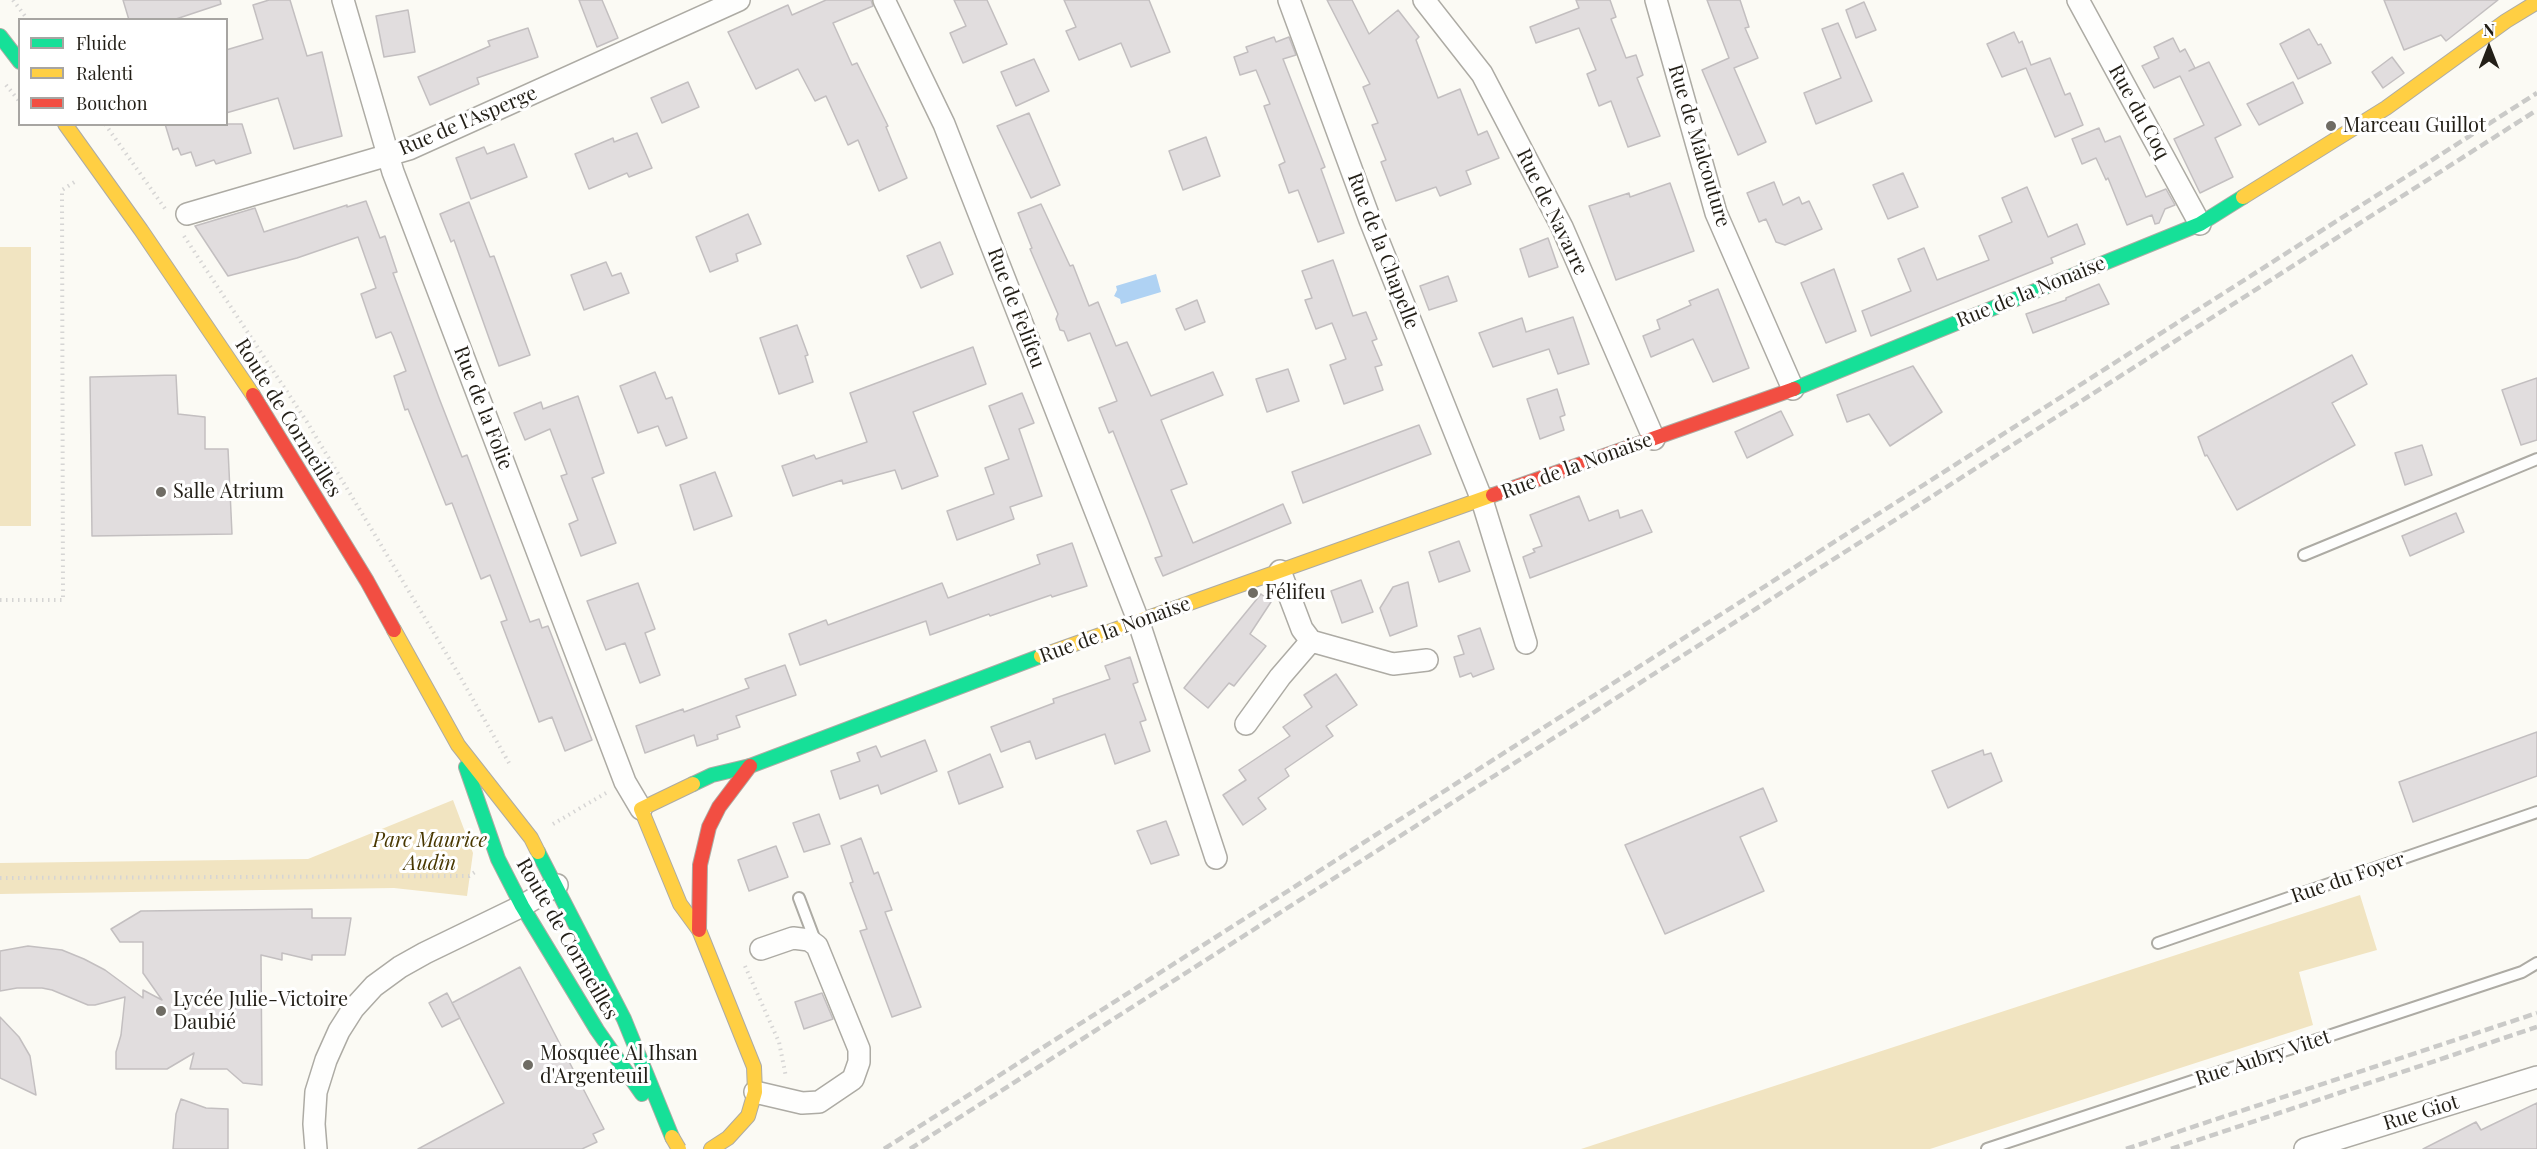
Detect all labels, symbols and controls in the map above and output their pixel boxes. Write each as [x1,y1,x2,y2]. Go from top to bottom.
legend [18,18,228,126]
north arrow [2459,18,2519,78]
text: N [2483,19,2495,40]
text: Fluide [76,31,127,55]
text: Ralenti [76,61,133,85]
street label: Rue du Coq [2103,61,2175,163]
street label: Rue de Malcouture [1663,62,1735,230]
street label: Rue de l'Asperge [395,81,541,161]
text: Bouchon [76,91,147,115]
place label: Marceau Guillot [2343,114,2486,138]
marker: Marceau Guillot [2324,119,2338,133]
street label: Rue de Navarre [1511,145,1593,279]
street label: Rue de la Chapelle [1342,169,1424,333]
street label: Rue de Felifeu [982,244,1050,372]
street label: Rue de la Nonaise [1953,251,2109,333]
street label: Route de Cormeilles [230,334,346,502]
street label: Rue de la Folie [448,343,518,473]
street label: Rue de la Nonaise [1498,428,1656,504]
place label: Salle Atrium [173,480,284,504]
marker: Salle Atrium [154,485,168,499]
place label: Félifeu [1265,581,1326,605]
marker: Félifeu [1246,586,1260,600]
street label: Rue de la Nonaise [1036,592,1194,668]
park label: Parc Maurice Audin [373,829,487,876]
street label: Rue du Foyer [2288,847,2408,909]
street label: Route de Cormeilles [511,854,623,1024]
place label: Lycée Julie-Victoire Daubié [173,988,348,1035]
marker: Lycée Julie-Victoire Daubié [154,1004,168,1018]
street label: Rue Aubry Vitet [2192,1025,2334,1091]
place label: Mosquée Al Ihsan d'Argenteuil [540,1042,698,1089]
marker: Mosquée Al Ihsan d'Argenteuil [521,1058,535,1072]
street label: Rue Giot [2380,1090,2462,1136]

